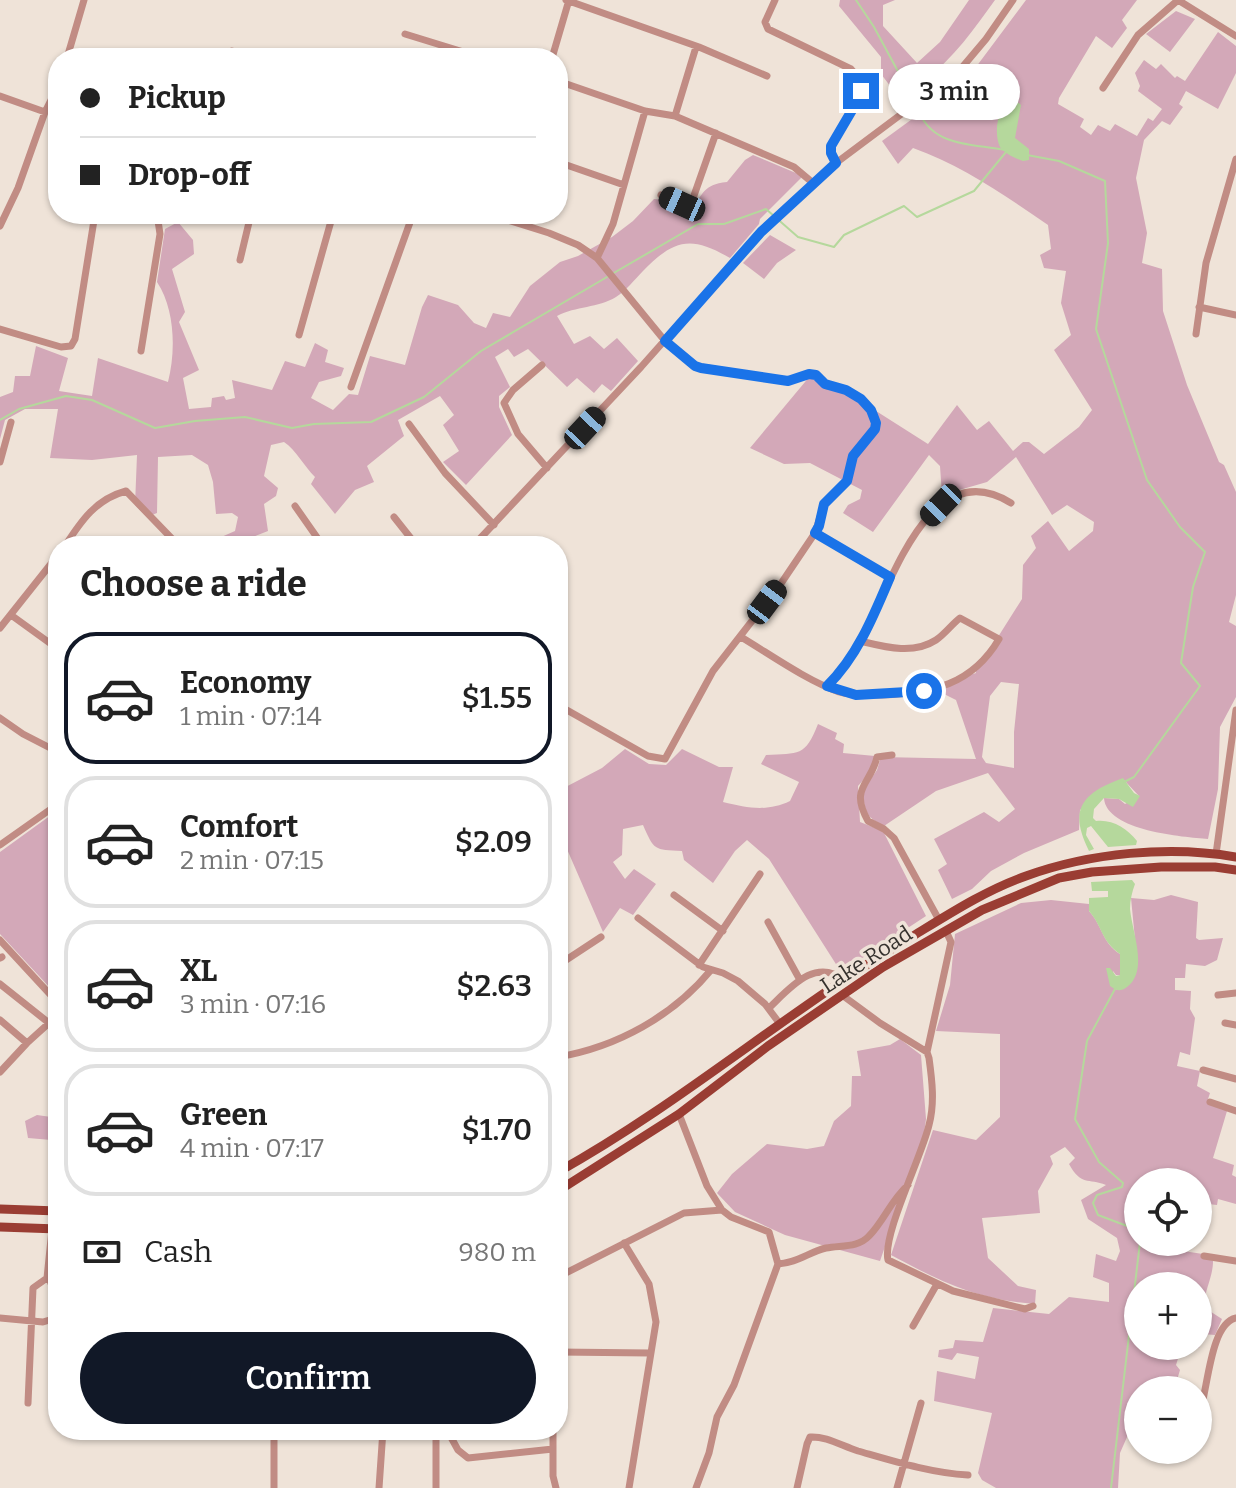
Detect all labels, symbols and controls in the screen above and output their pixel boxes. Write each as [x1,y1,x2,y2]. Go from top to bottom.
callout: 3 min [889,63,1021,119]
route end [843,73,879,109]
text: 3 min [919,76,989,107]
text: Pickup [128,80,226,116]
text: Drop-off [128,157,250,193]
car [655,183,709,225]
car [560,402,610,454]
car [916,479,966,531]
text: Choose a ride [80,562,307,606]
car [743,576,791,628]
icon: car [84,662,156,734]
text: Economy [180,665,311,701]
route start [906,673,942,709]
text: $1.55 [462,680,532,716]
text: 1 min · 07:14 [180,701,322,732]
icon: car [84,806,156,878]
text: Comfort [180,809,298,845]
text: $2.09 [455,824,532,860]
text: 2 min · 07:15 [180,845,324,876]
street label: Lake Road [815,920,917,999]
icon: car [84,950,156,1022]
text: XL [180,953,217,989]
text: $2.63 [456,968,532,1004]
text: 3 min · 07:16 [180,989,326,1020]
icon: car [84,1094,156,1166]
text: Green [180,1097,267,1133]
text: $1.70 [461,1112,532,1148]
text: 4 min · 07:17 [180,1133,324,1164]
map controls [1124,1168,1212,1464]
button: locate [1124,1168,1212,1256]
icon: cash [80,1230,124,1274]
text: Cash [144,1234,212,1270]
text: 980 m [458,1237,536,1268]
button: + [1124,1272,1212,1360]
button: Confirm [80,1332,536,1424]
button: − [1124,1376,1212,1464]

